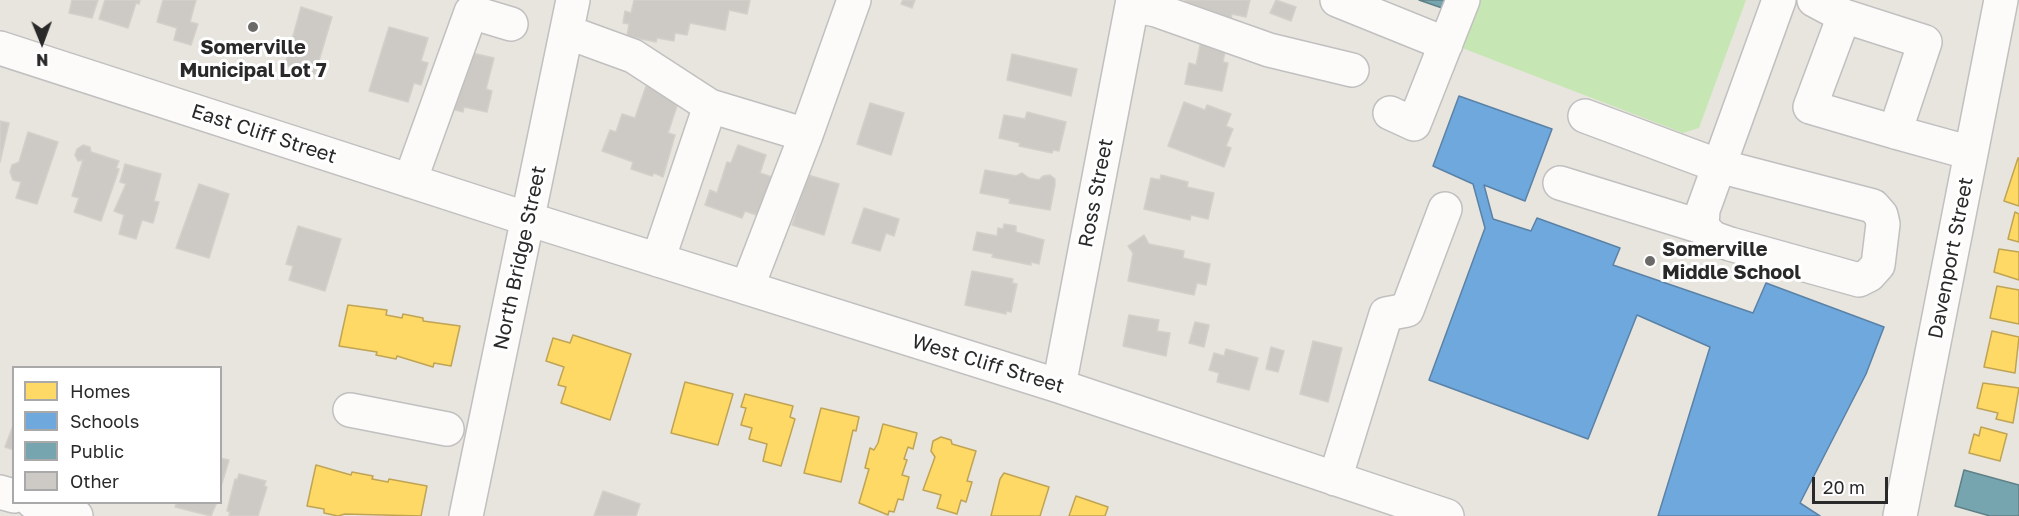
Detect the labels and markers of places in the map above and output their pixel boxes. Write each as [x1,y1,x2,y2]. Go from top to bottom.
marker: Somerville Municipal Lot 7 [246,20,260,34]
place label: Somerville Municipal Lot 7 [179,36,327,83]
place label: Somerville Middle School [1662,238,1801,285]
marker: Somerville Middle School [1643,254,1657,268]

